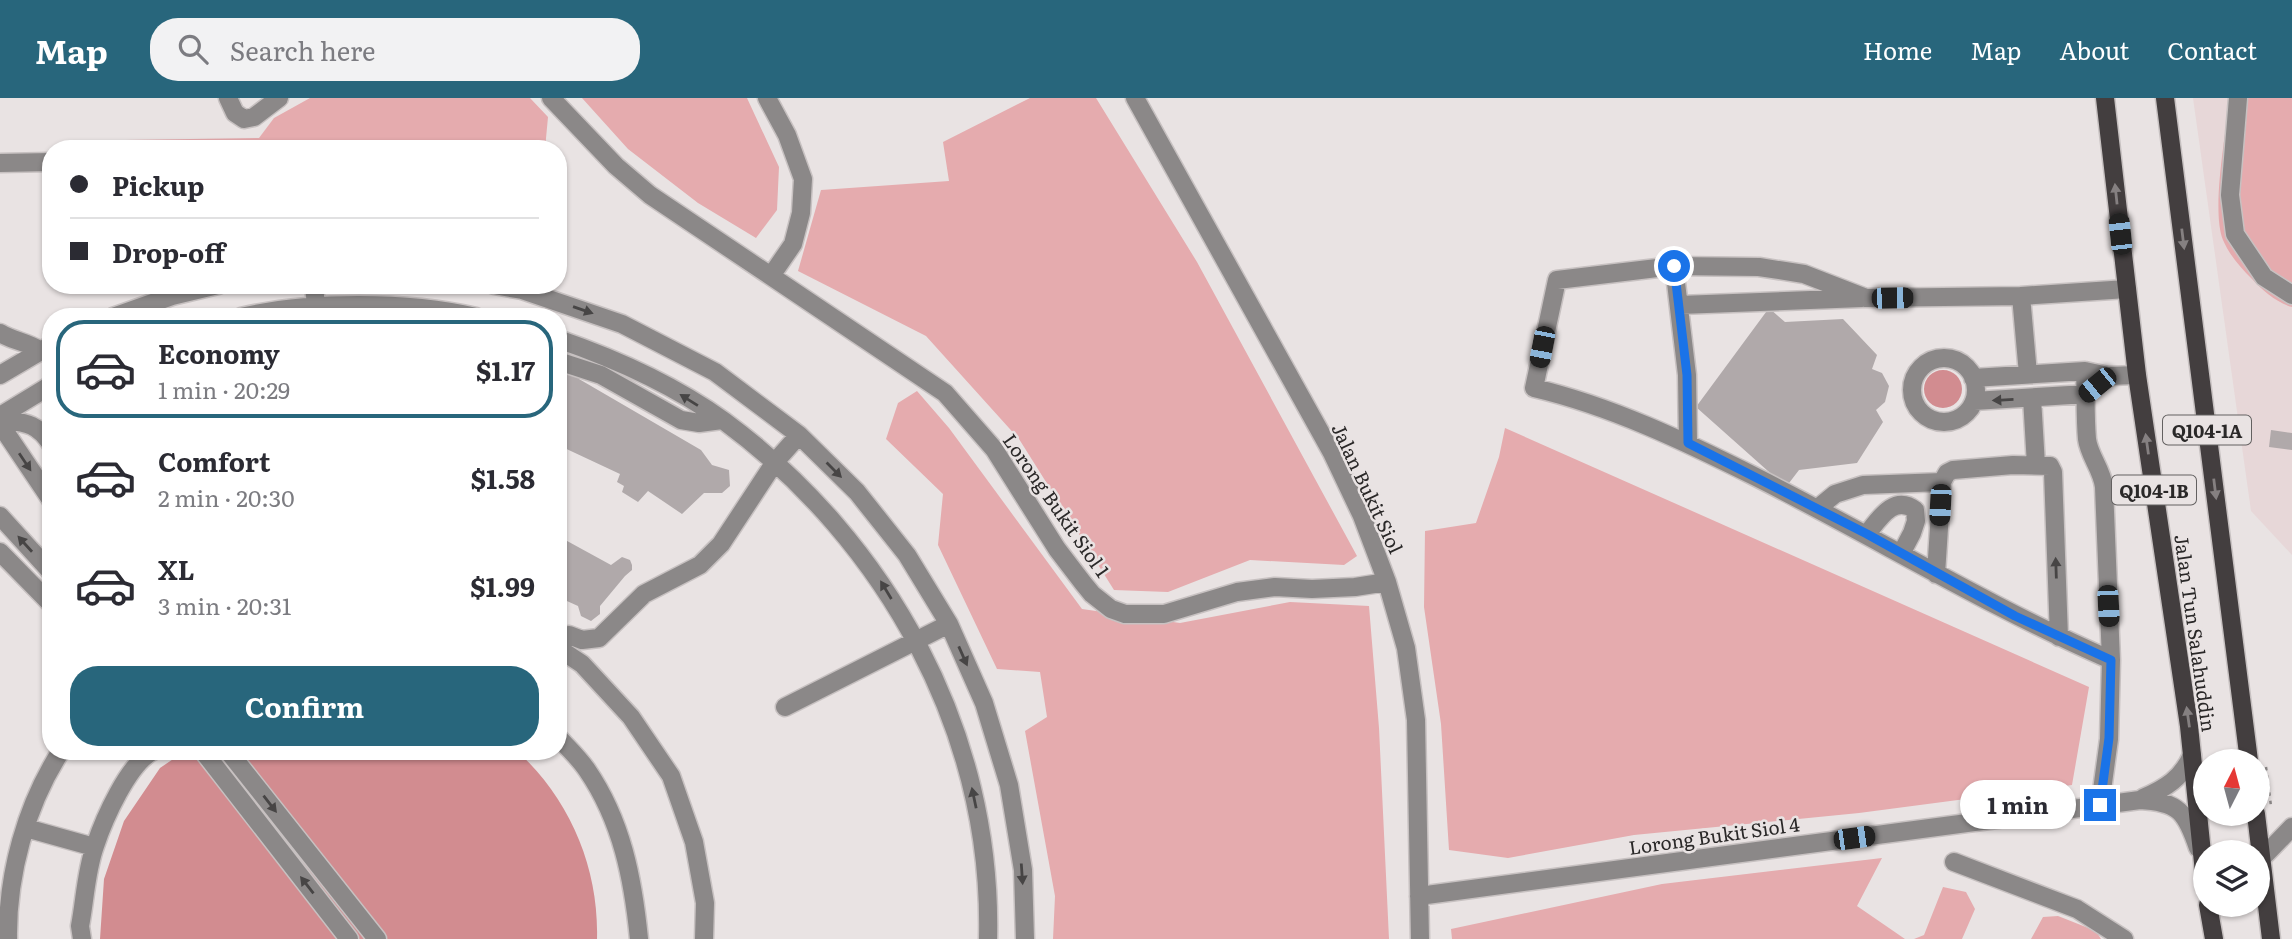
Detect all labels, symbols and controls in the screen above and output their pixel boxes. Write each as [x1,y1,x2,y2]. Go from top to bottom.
search box [150,18,640,81]
text: Map [35,25,108,74]
icon: search [174,30,212,68]
text: Search here [230,30,376,69]
text: Home [1863,32,1932,67]
text: Map [1970,32,2021,67]
text: About [2059,32,2129,67]
text: Contact [2167,32,2257,67]
text: Pickup [112,165,204,204]
one-way arrow [2110,182,2121,204]
car [2108,212,2133,256]
one-way arrow [2178,228,2189,250]
text: Drop-off [112,232,225,271]
route start [1658,250,1690,282]
car [1871,287,1914,309]
one-way arrow [572,306,593,316]
car [1528,324,1557,370]
text: Economy [158,333,280,372]
icon: car [74,338,137,401]
text: $1.17 [476,350,535,389]
car [2075,364,2120,406]
text: 1 min · 20:29 [158,372,290,406]
one-way arrow [679,393,699,406]
one-way arrow [1992,394,2014,405]
road number: Q104-1A [2163,416,2251,444]
street label: Jalan Bukit Siol [1325,418,1411,558]
street label: Lorong Bukit Siol 1 [997,427,1117,583]
one-way arrow [2142,432,2153,454]
text: Comfort [158,441,270,480]
icon: car [74,446,137,509]
one-way arrow [19,452,32,472]
text: $1.58 [471,458,535,497]
one-way arrow [826,461,843,478]
road number: Q104-1B [2112,476,2196,504]
one-way arrow [2209,478,2220,500]
text: 2 min · 20:30 [158,480,294,514]
car [1929,483,1952,527]
street label: Jalan Tun Salahuddin [2168,532,2224,734]
one-way arrow [18,536,34,553]
text: XL [158,549,195,588]
icon: car [74,554,137,617]
one-way arrow [2051,557,2062,579]
text: $1.99 [470,566,535,605]
one-way arrow [880,581,892,600]
car [2097,584,2120,628]
text: 3 min · 20:31 [158,588,291,622]
one-way arrow [958,645,969,666]
button: Confirm [70,666,539,746]
one-way arrow [2182,706,2193,728]
north arrow [2193,749,2270,826]
map controls [2193,749,2270,917]
callout: 1 min [1960,780,2076,830]
one-way arrow [968,787,979,809]
text: 1 min [1987,787,2049,821]
route end [2084,789,2116,821]
one-way arrow [262,796,277,813]
street label: Lorong Bukit Siol 4 [1627,809,1802,861]
car [1832,825,1877,851]
button: layers [2193,840,2270,917]
one-way arrow [1017,863,1028,885]
one-way arrow [301,876,315,894]

